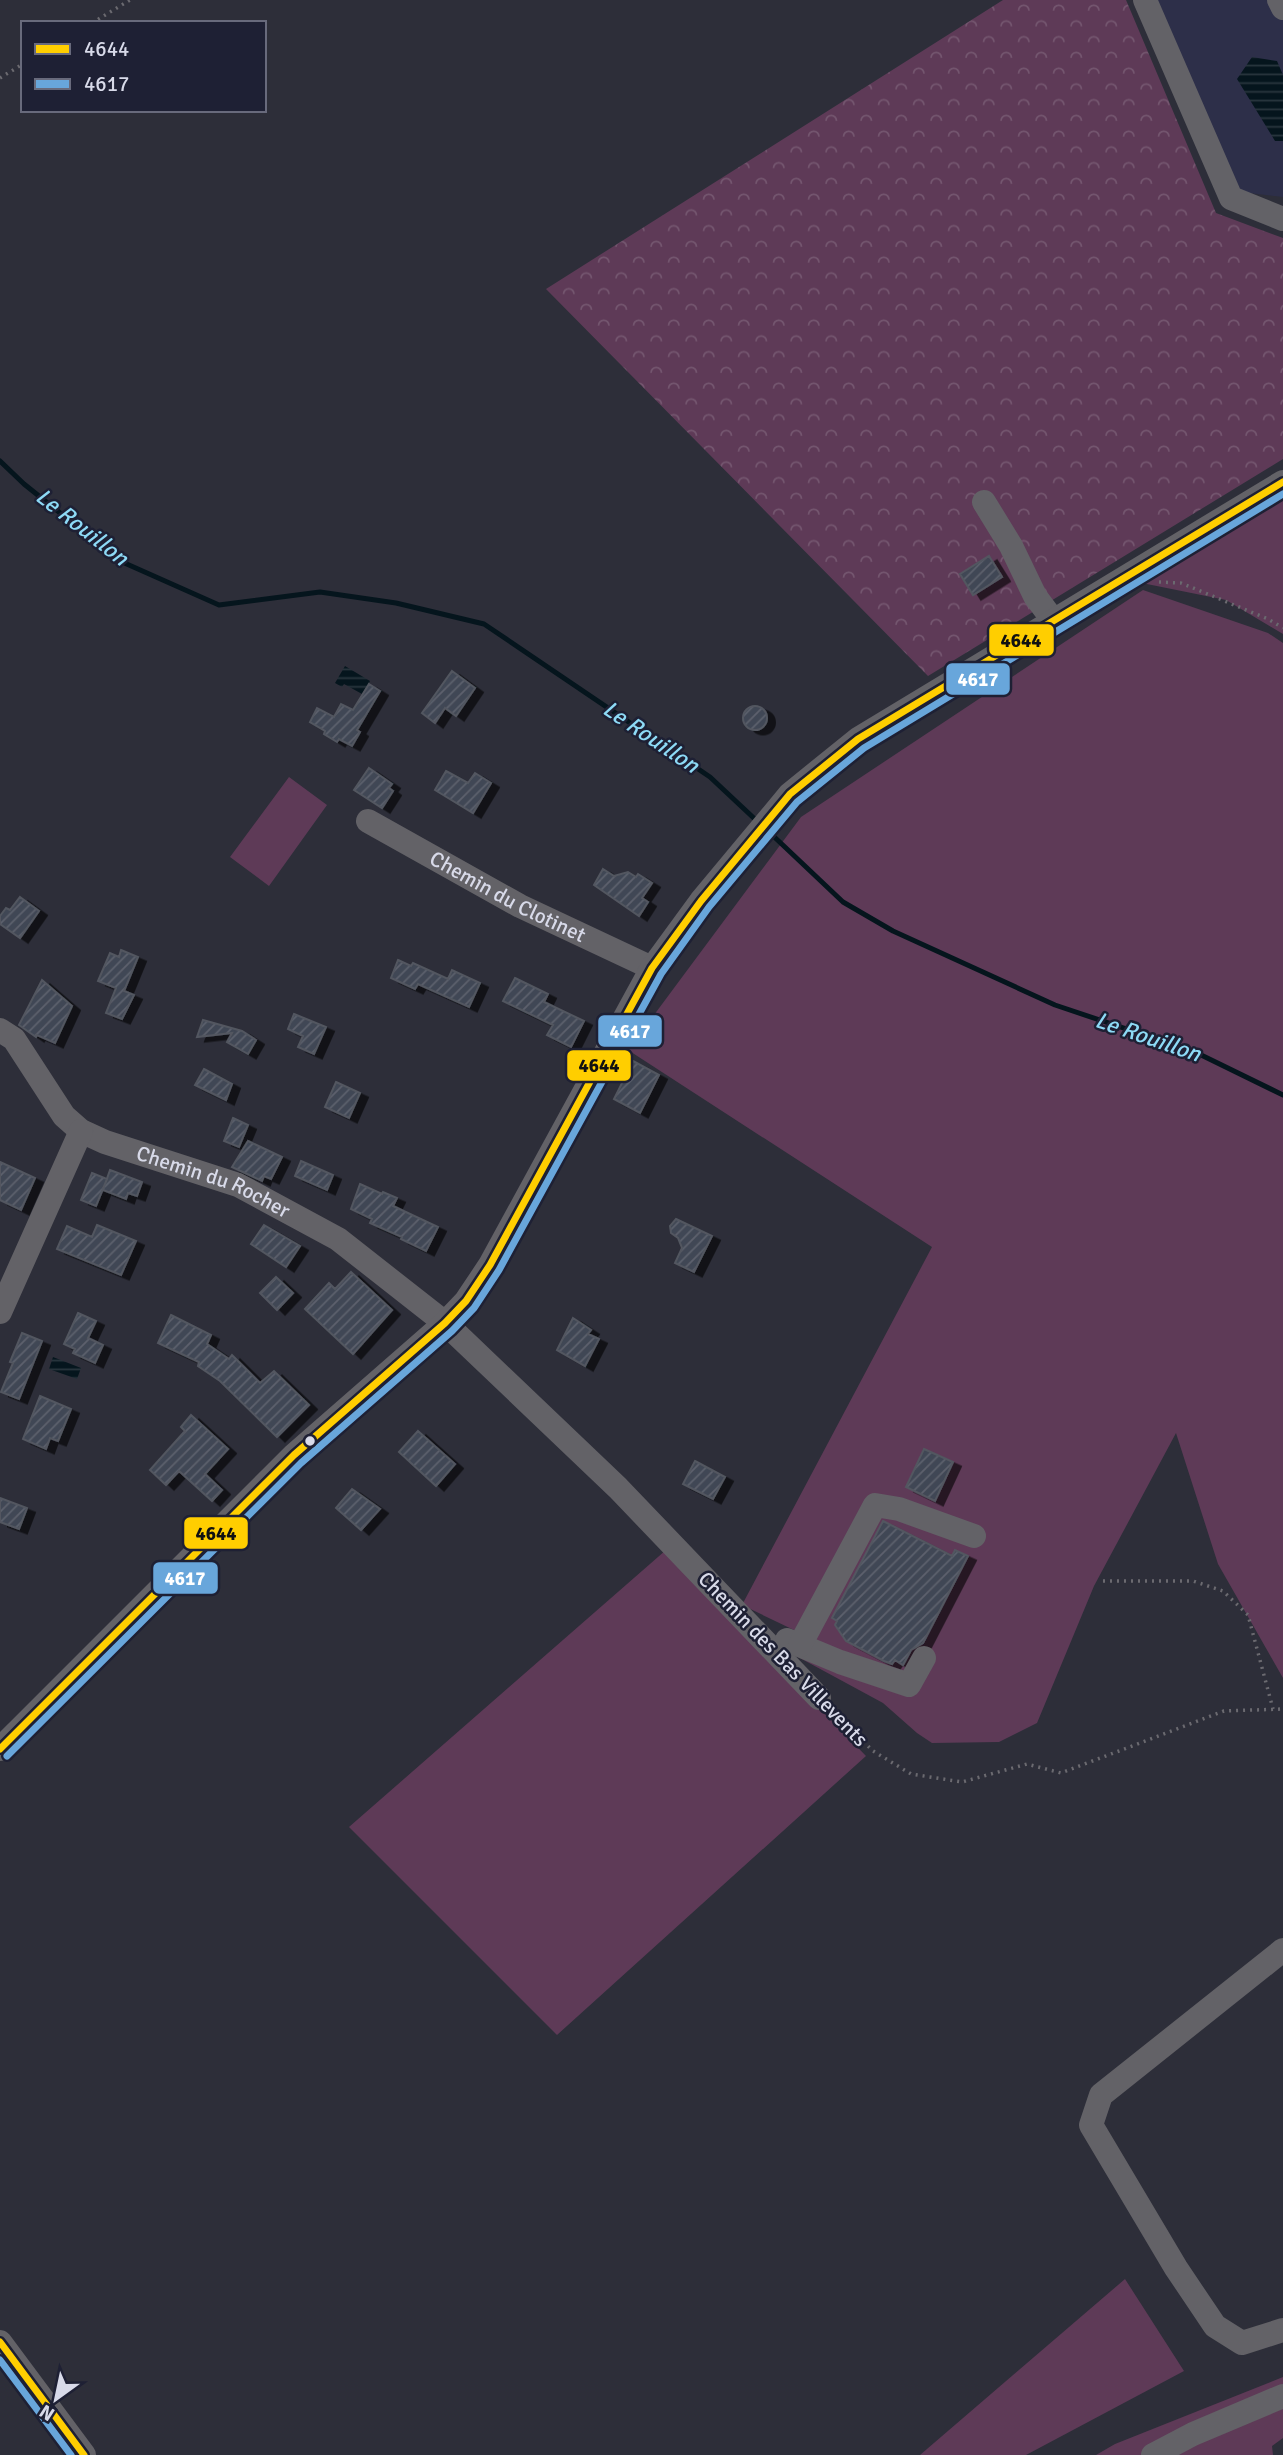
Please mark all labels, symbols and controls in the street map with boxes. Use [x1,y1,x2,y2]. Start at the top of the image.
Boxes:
legend [21,21,266,112]
text: 4644 [84,36,129,62]
text: 4617 [84,71,129,97]
water label: Le Rouillon [30,482,135,573]
line badge: 4644 [988,623,1055,657]
text: 4644 [1000,629,1042,653]
line badge: 4617 [945,662,1011,696]
text: 4617 [957,668,999,692]
water label: Le Rouillon [597,694,706,781]
street label: Chemin du Clotinet [425,845,590,948]
water label: Le Rouillon [1091,1005,1206,1069]
line badge: 4617 [597,1014,663,1048]
text: 4617 [609,1020,651,1044]
line badge: 4644 [566,1049,632,1082]
text: 4644 [578,1054,620,1078]
street label: Chemin du Rocher [133,1140,295,1224]
unlabelled marker [303,1434,317,1448]
line badge: 4644 [183,1516,249,1550]
text: 4644 [195,1522,237,1546]
line badge: 4617 [152,1561,219,1595]
street label: Chemin des Bas Villevents [693,1566,873,1752]
text: 4617 [164,1567,206,1591]
north arrow [21,2364,91,2434]
text: N [35,2399,59,2426]

